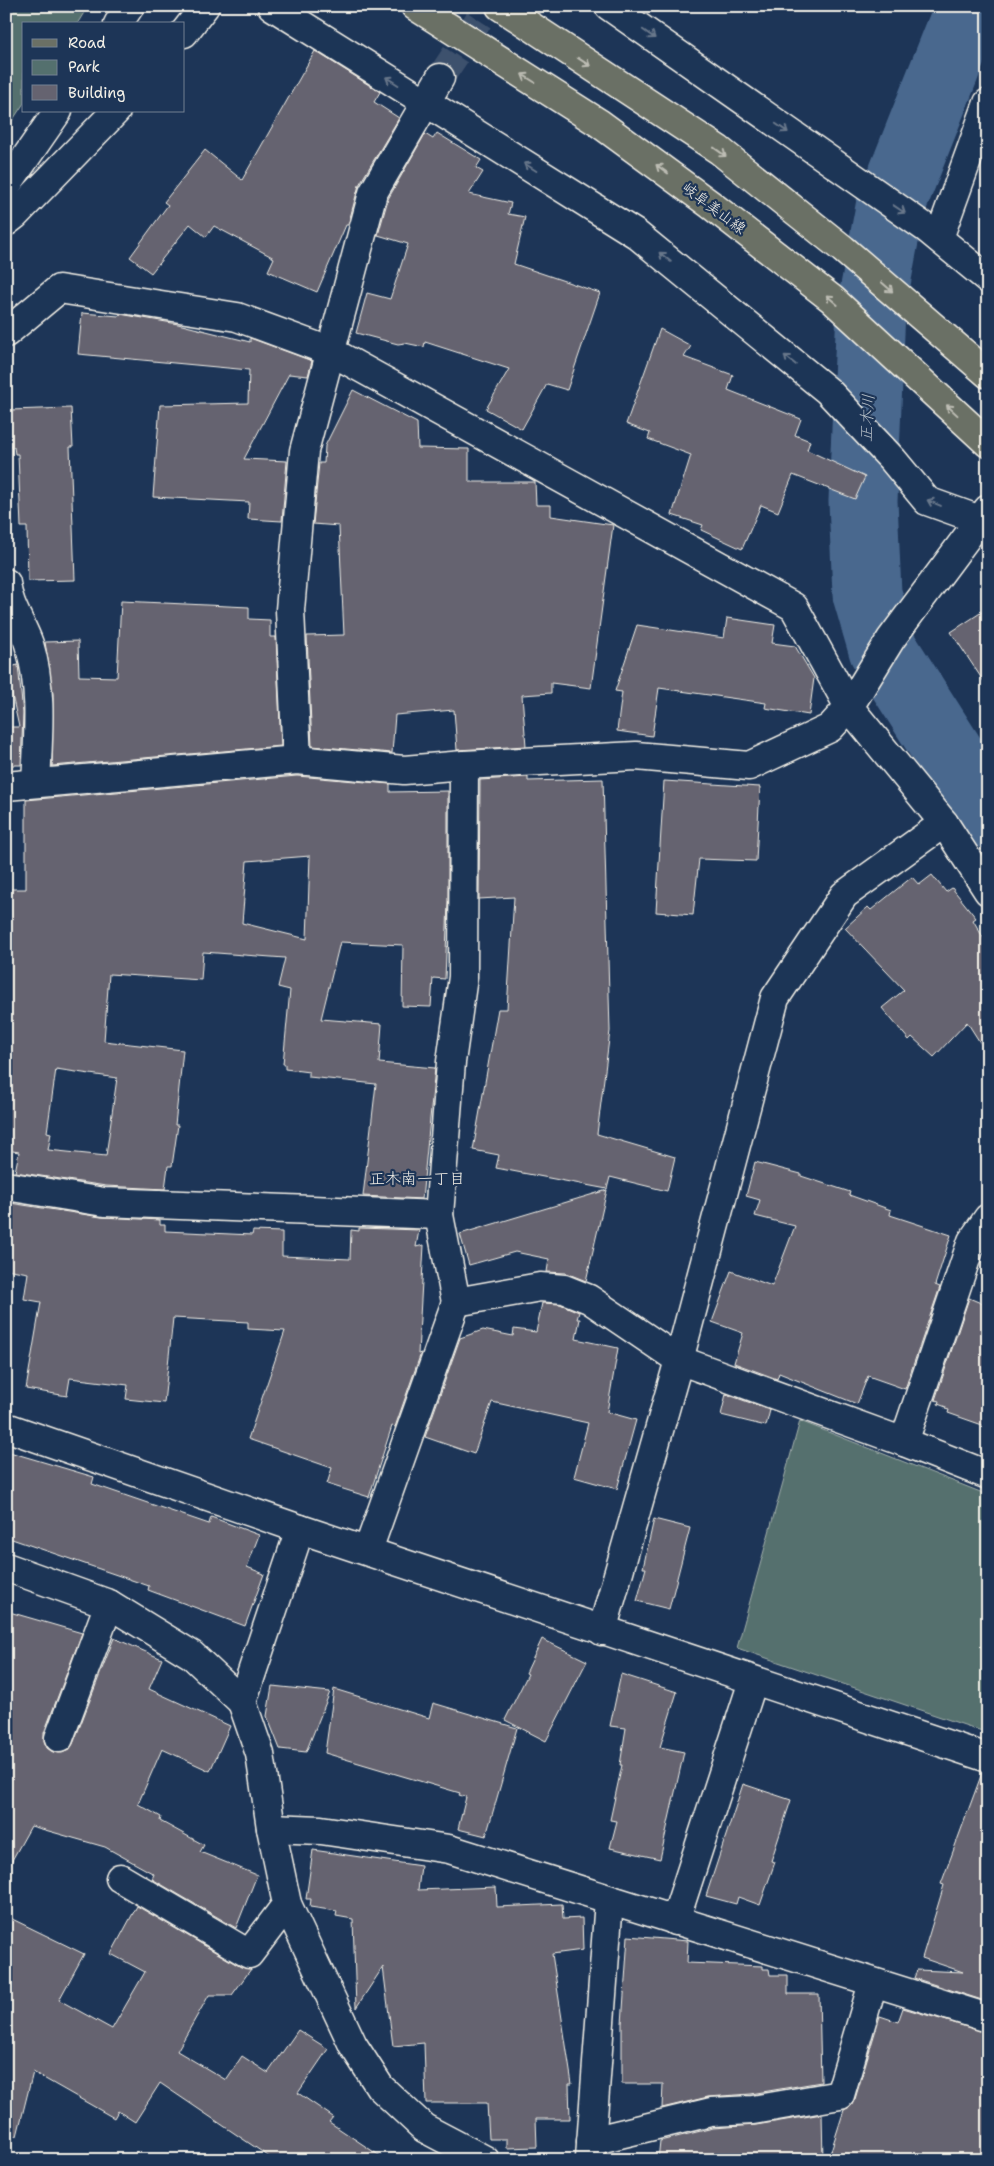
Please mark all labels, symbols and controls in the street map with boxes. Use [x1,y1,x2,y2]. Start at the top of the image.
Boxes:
legend [22,22,185,112]
one-way arrow [642,29,656,39]
text: Road [68,33,106,53]
text: Park [68,57,100,77]
one-way arrow [577,57,591,67]
one-way arrow [521,72,535,82]
one-way arrow [385,75,399,86]
text: Building [68,83,125,103]
one-way arrow [775,123,789,133]
one-way arrow [713,146,726,157]
one-way arrow [523,162,537,172]
one-way arrow [655,164,669,174]
street label: 岐阜美山線 [678,177,750,239]
one-way arrow [892,204,906,214]
one-way arrow [658,252,671,263]
one-way arrow [880,281,893,292]
one-way arrow [826,294,839,306]
one-way arrow [784,354,797,366]
water label: 正木川 [855,393,879,443]
one-way arrow [945,404,958,416]
one-way arrow [927,497,942,507]
district label: 正木南一丁目 [369,1168,465,1189]

